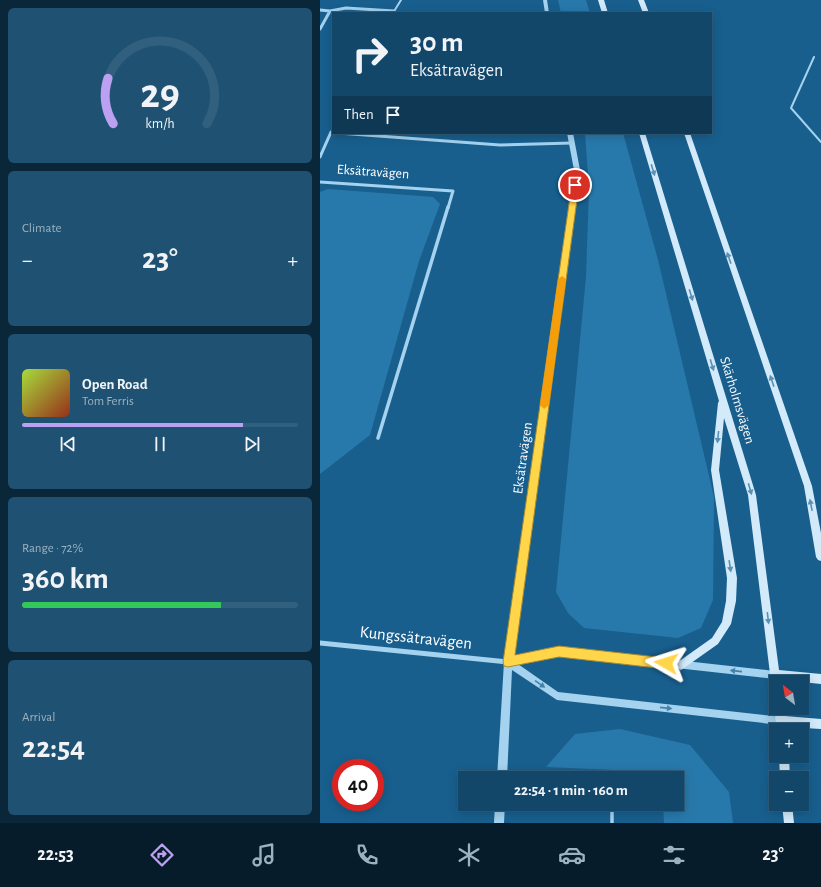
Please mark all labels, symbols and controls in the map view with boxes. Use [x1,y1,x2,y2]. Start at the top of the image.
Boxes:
icon: right [344,28,396,80]
text: 30 m [410,29,463,57]
text: Eksätravägen [410,62,503,80]
text: 29 [140,73,180,114]
icon: arrive [382,104,404,126]
text: Then [344,107,374,122]
text: km/h [145,116,175,130]
street label: Eksätravägen [336,162,410,182]
one-way arrow [650,165,656,177]
pin [558,168,592,202]
icon: arrive [564,174,586,196]
text: Climate [22,222,61,235]
text: 23° [142,244,178,274]
text: − [22,249,33,271]
text: + [287,249,298,271]
one-way arrow [726,252,732,264]
one-way arrow [688,289,694,301]
street label: Skärholmsvägen [717,355,757,445]
one-way arrow [709,359,715,371]
one-way arrow [768,375,774,387]
text: Open Road [82,377,148,392]
text: Tom Ferris [82,395,134,408]
street label: Eksätravägen [511,421,535,495]
one-way arrow [715,431,721,443]
icon: previous [57,433,79,455]
icon: pause [149,433,171,455]
icon: next [241,433,263,455]
one-way arrow [747,484,753,496]
one-way arrow [808,499,814,511]
text: Range · 72% [22,542,83,555]
one-way arrow [727,560,733,572]
text: 360 km [22,564,109,594]
one-way arrow [764,612,771,624]
street label: Kungssätravägen [359,623,473,652]
position arrow [645,642,687,684]
one-way arrow [730,667,743,674]
north arrow [769,675,809,715]
map controls [769,675,809,811]
one-way arrow [535,680,546,688]
one-way arrow [660,704,672,711]
text: Arrival [22,711,55,724]
button: + [769,723,809,763]
text: 22:54 [22,733,85,763]
speed limit sign: 40 [332,759,384,811]
button: − [769,771,809,811]
text: 22:54 · 1 min · 160 m [514,783,628,798]
icon: directions [148,841,176,869]
icon: music [250,841,278,869]
icon: phone [353,841,381,869]
icon: climate [455,841,483,869]
icon: car [558,841,586,869]
icon: filters [660,841,688,869]
text: 22:53 [37,846,74,864]
text: 23° [762,846,784,864]

